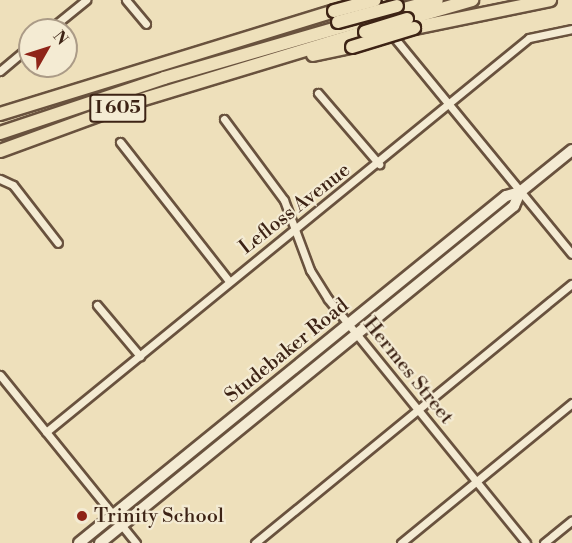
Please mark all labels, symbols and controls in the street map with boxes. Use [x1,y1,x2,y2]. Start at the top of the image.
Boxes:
north arrow [18,18,78,78]
text: N [49,27,72,49]
road number: I 605 [88,93,148,123]
street label: Lefloss Avenue [235,158,355,260]
street label: Studebaker Road [220,294,354,408]
street label: Hermes Street [358,313,458,429]
place label: Trinity School [94,504,224,528]
marker: Trinity School [75,509,89,523]

